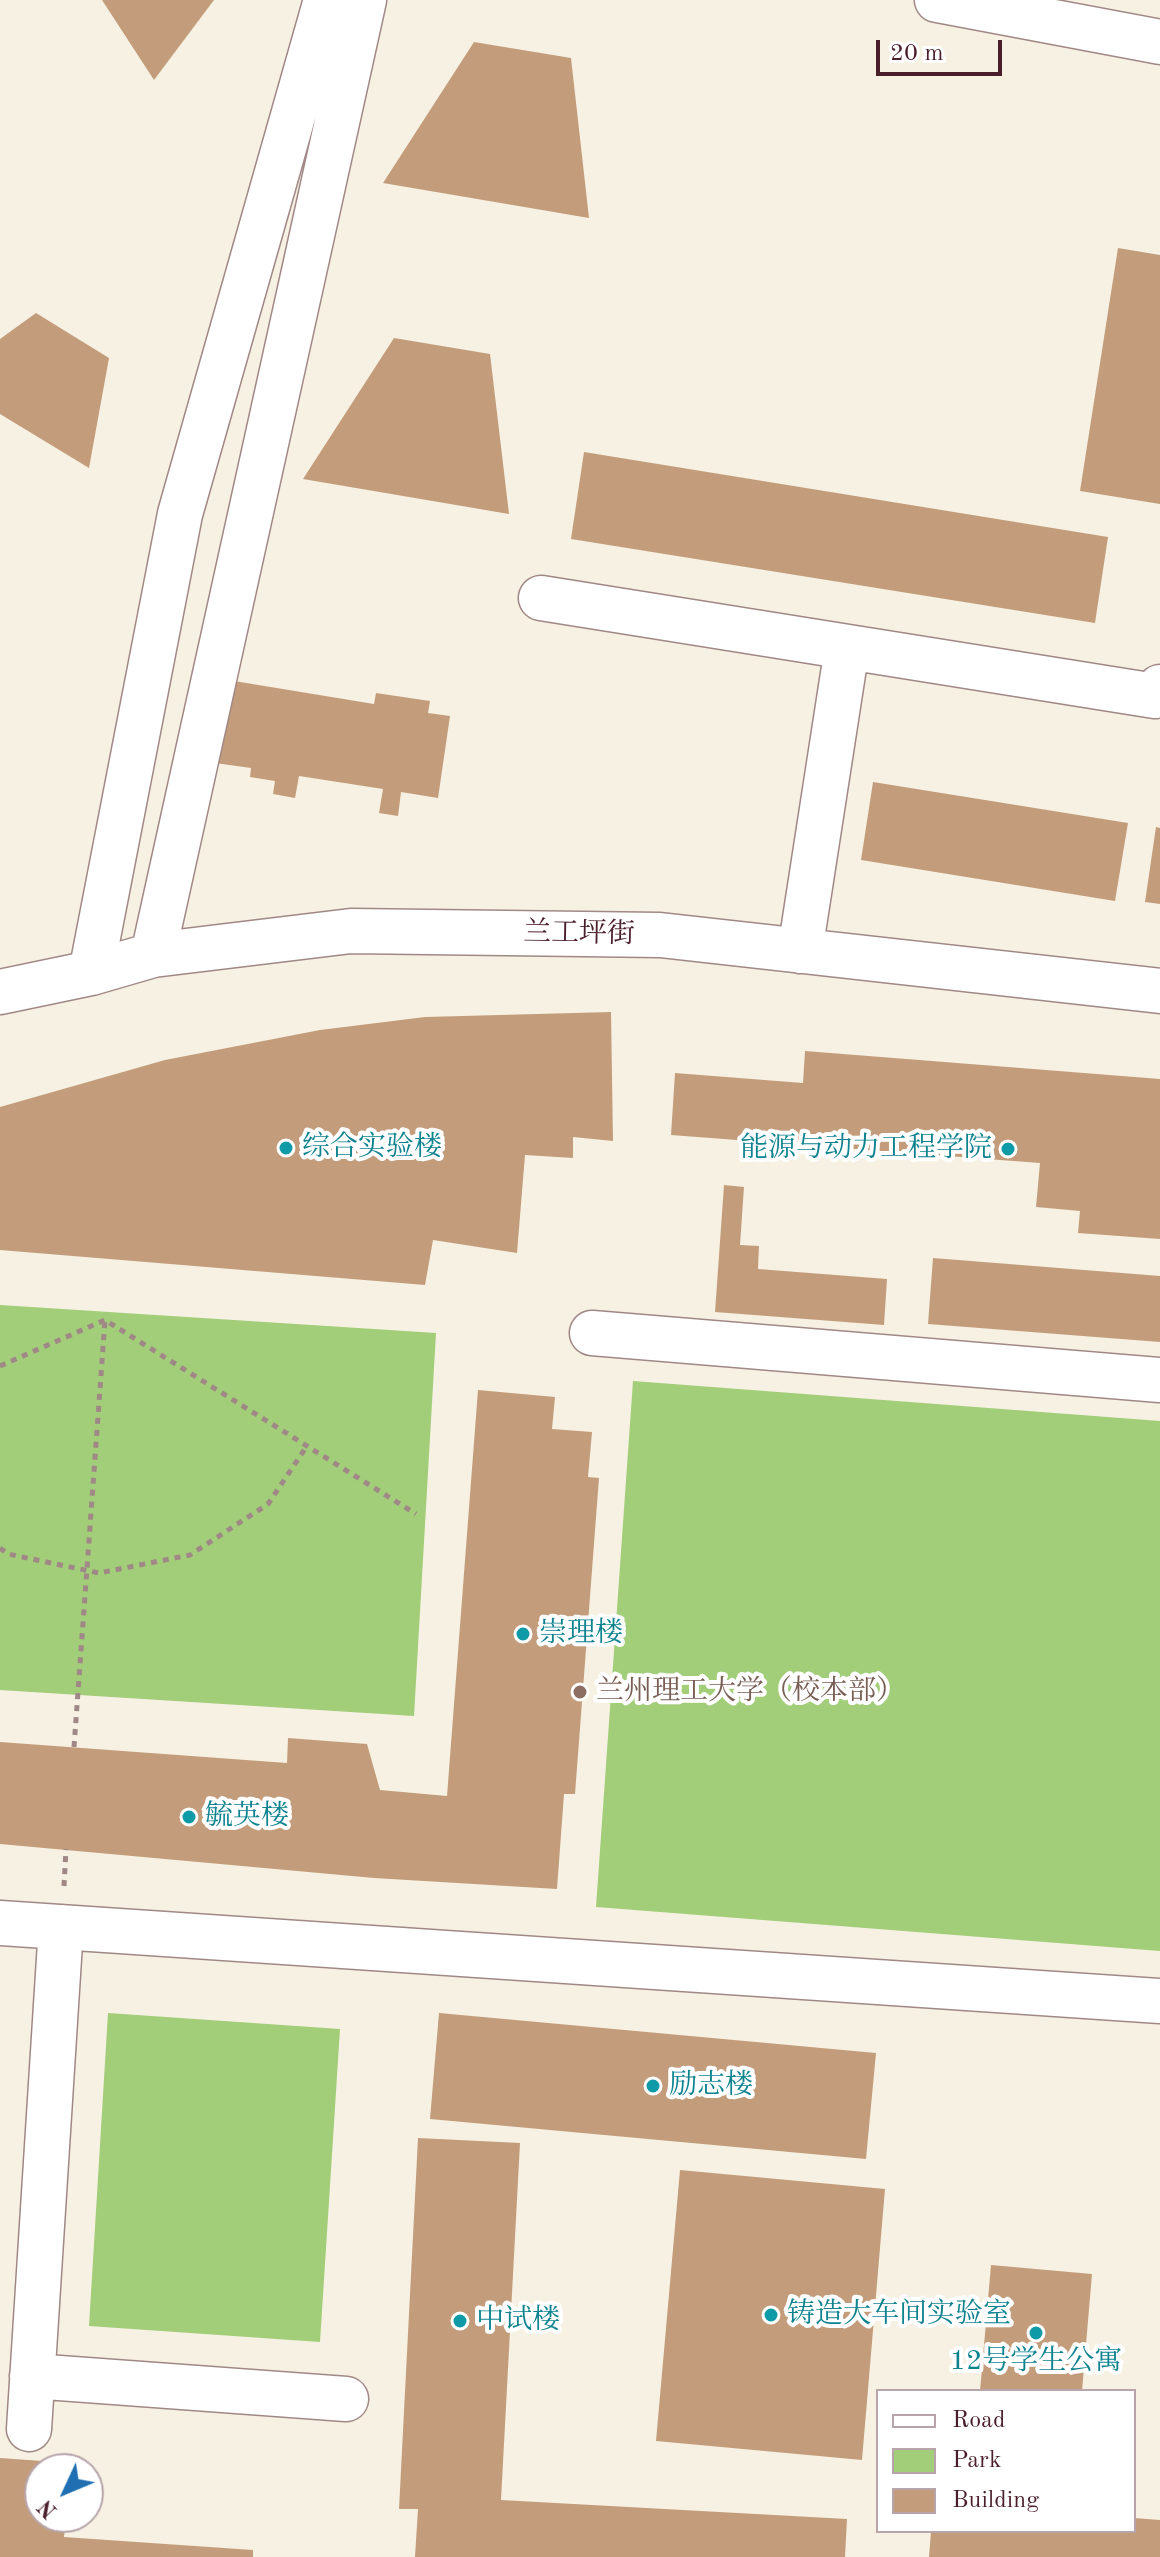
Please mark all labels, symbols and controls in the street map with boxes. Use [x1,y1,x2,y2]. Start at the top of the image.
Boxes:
scale bar [880,24,1006,74]
text: 20 m [890,42,944,66]
street label: 兰工坪街 [523,916,635,952]
place label: 综合实验楼 [302,1131,442,1165]
place label: 能源与动力工程学院 [740,1132,992,1166]
marker: 综合实验楼 [277,1139,295,1157]
marker: 能源与动力工程学院 [999,1140,1017,1158]
place label: 崇理楼 [539,1617,623,1651]
marker: 崇理楼 [514,1625,532,1643]
place label: 兰州理工大学（校本部） [596,1675,904,1709]
marker: 兰州理工大学（校本部） [571,1683,589,1701]
place label: 毓英楼 [205,1800,289,1834]
marker: 毓英楼 [180,1808,198,1826]
place label: 励志楼 [669,2069,753,2103]
marker: 励志楼 [644,2077,662,2095]
place label: 铸造大车间实验室 [787,2298,1011,2332]
place label: 中试楼 [476,2304,560,2338]
marker: 铸造大车间实验室 [762,2306,780,2324]
marker: 中试楼 [451,2312,469,2330]
marker: 12号学生公寓 [1027,2324,1045,2342]
place label: 12号学生公寓 [950,2345,1122,2379]
legend [876,2389,1136,2533]
text: Road [952,2409,1005,2433]
text: Park [952,2449,1001,2473]
north arrow [24,2453,104,2533]
text: Building [952,2489,1039,2513]
text: N [34,2495,62,2522]

